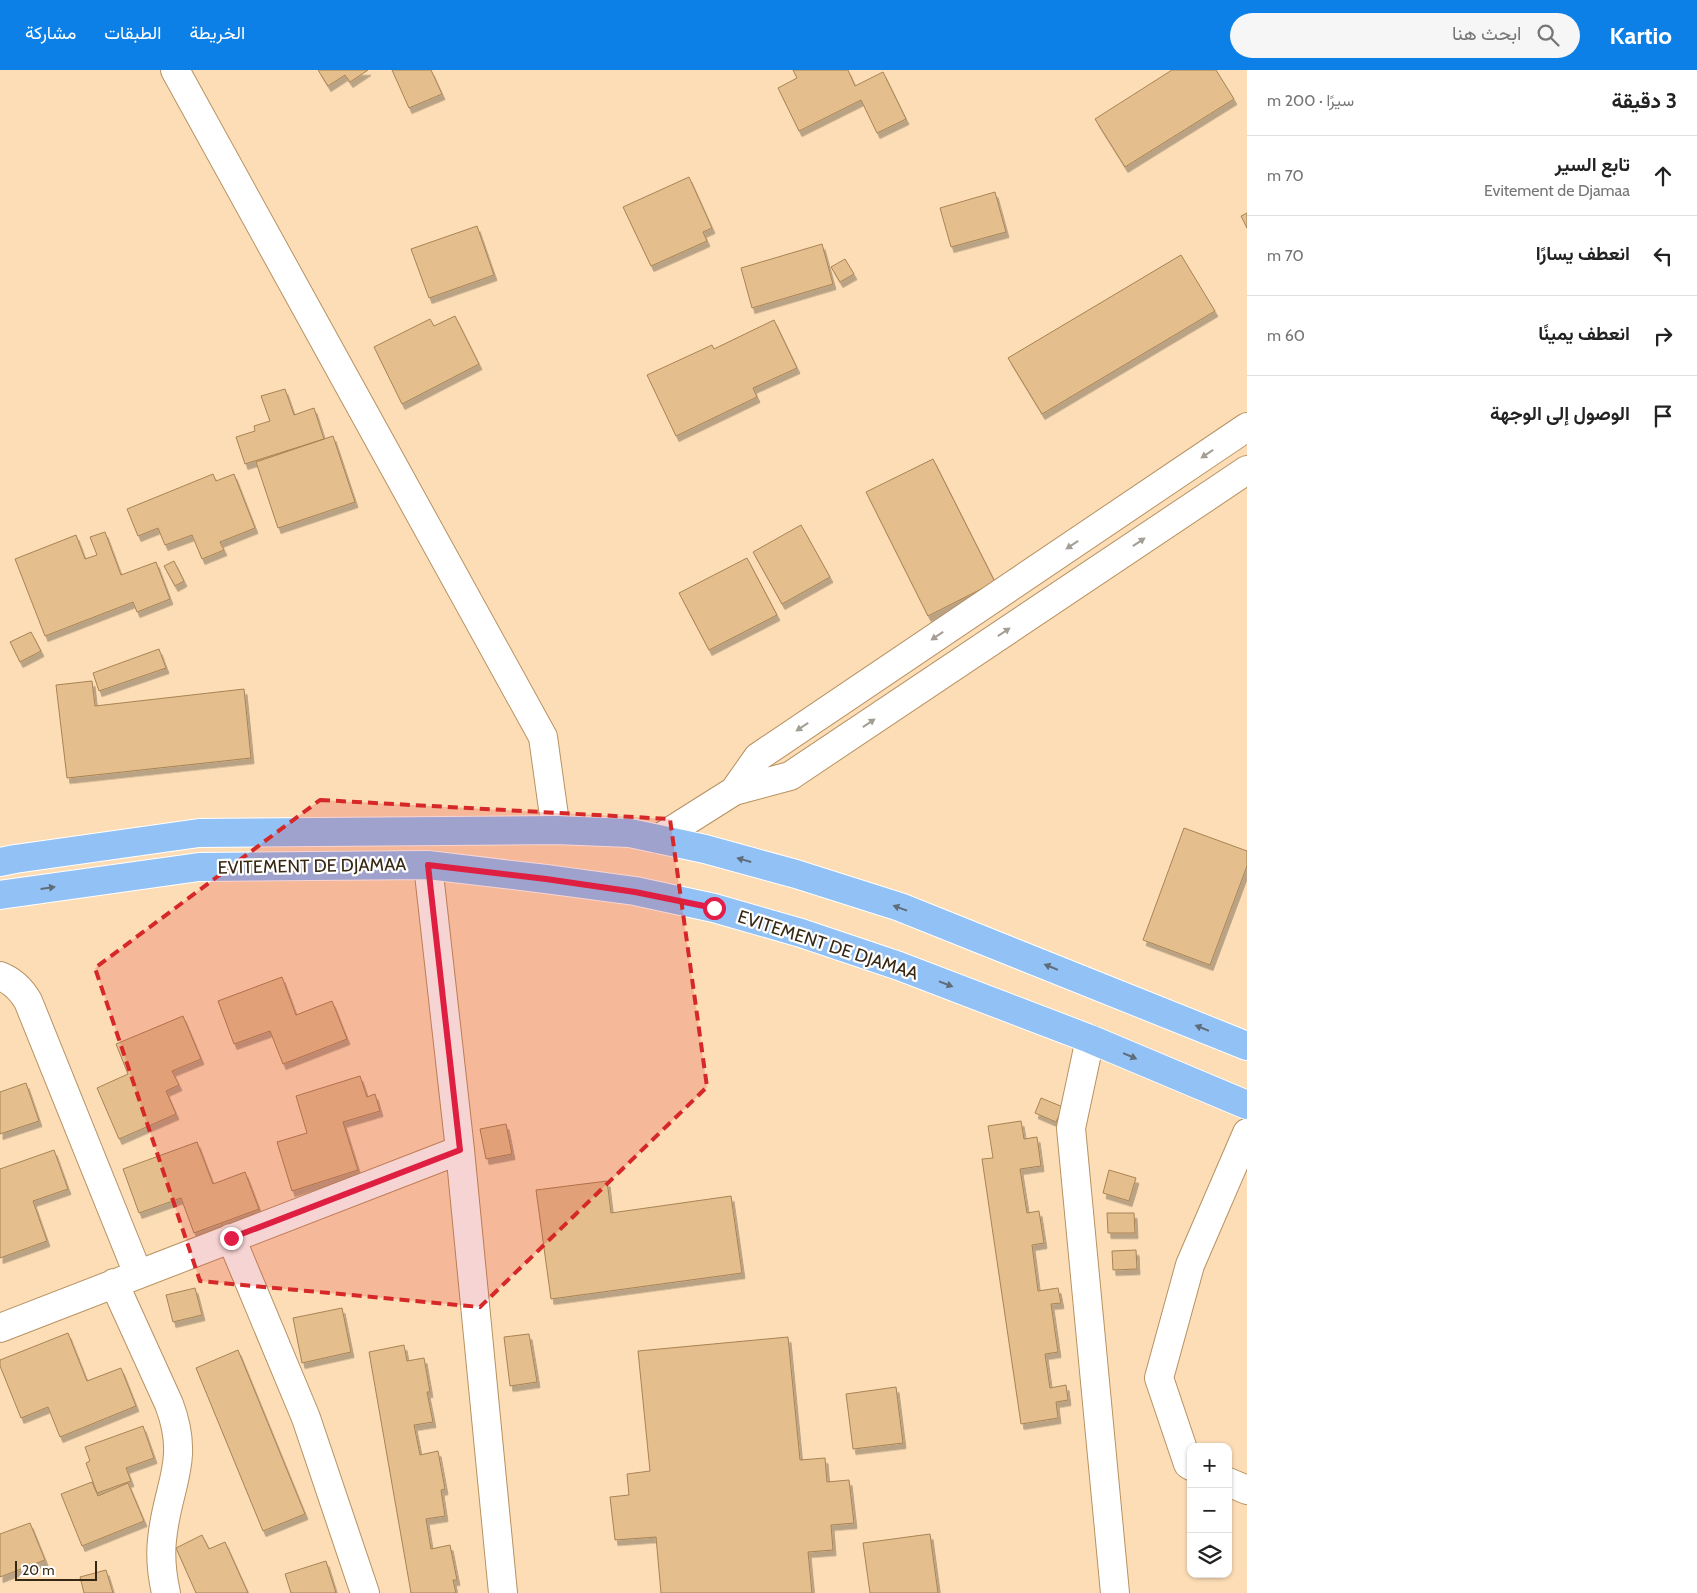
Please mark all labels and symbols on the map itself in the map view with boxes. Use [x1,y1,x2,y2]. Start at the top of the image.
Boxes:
one-way arrow [1200,449,1213,459]
one-way arrow [1132,537,1146,547]
one-way arrow [1065,540,1079,550]
one-way arrow [997,628,1011,637]
one-way arrow [930,631,944,641]
one-way arrow [862,718,876,728]
one-way arrow [796,722,809,732]
street label: EVITEMENT DE DJAMAA [218,853,406,879]
one-way arrow [737,855,752,863]
one-way arrow [40,883,56,891]
route start [703,897,726,920]
one-way arrow [892,903,907,911]
street label: EVITEMENT DE DJAMAA [735,905,921,985]
one-way arrow [1044,963,1058,971]
one-way arrow [939,980,954,988]
one-way arrow [1195,1023,1209,1031]
one-way arrow [1123,1052,1138,1060]
route end [220,1227,243,1250]
scale bar [15,1558,98,1581]

